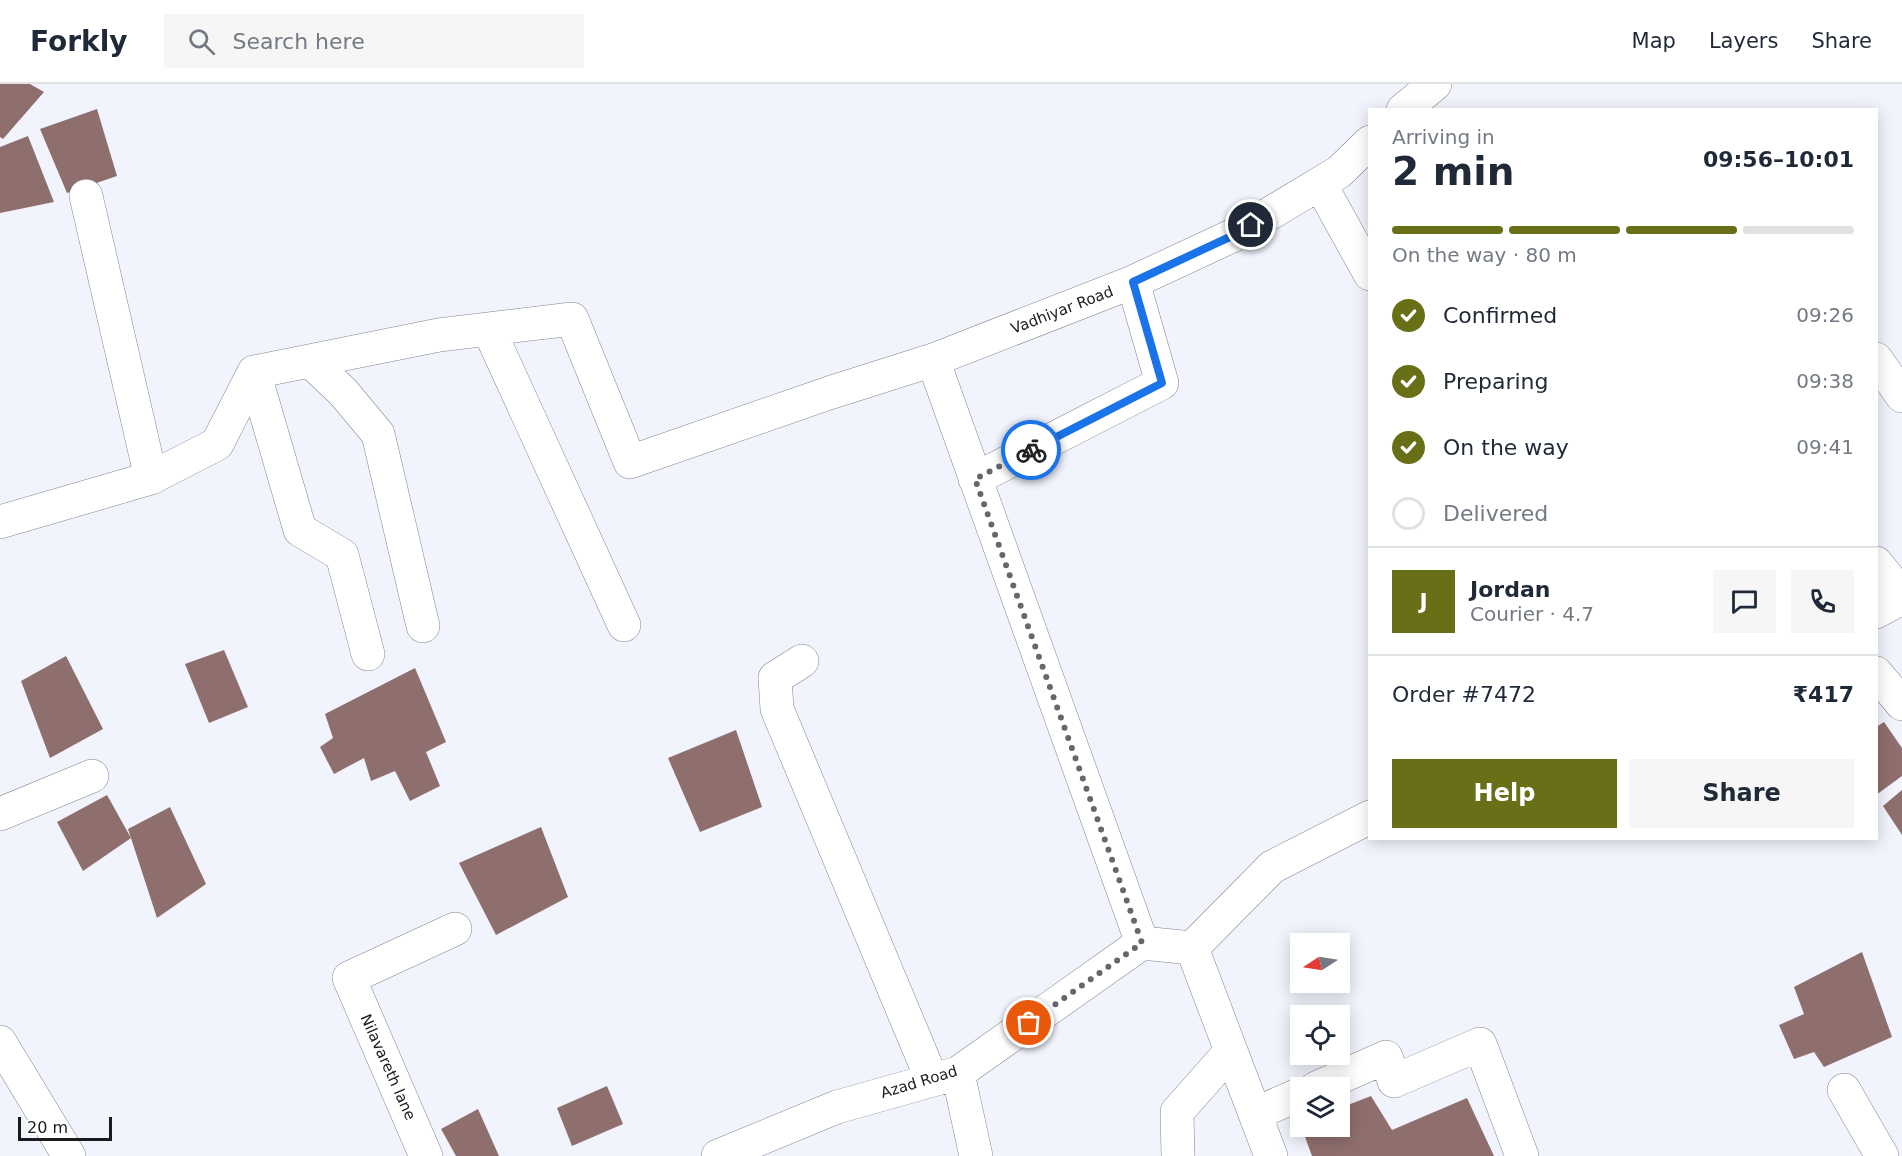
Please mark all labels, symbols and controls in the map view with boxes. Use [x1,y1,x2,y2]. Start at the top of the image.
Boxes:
search box [164,14,584,68]
text: Forkly [30,25,128,58]
icon: search [185,25,218,58]
text: Search here [233,29,365,54]
text: Map [1632,29,1676,53]
text: Layers [1709,29,1778,53]
text: Share [1811,29,1872,53]
text: Arriving in [1392,125,1495,149]
text: 09:56–10:01 [1703,147,1854,172]
text: 2 min [1392,149,1514,194]
pin [1225,199,1276,250]
icon: home [1234,208,1267,241]
text: On the way · 80 m [1392,243,1577,267]
street label: Vadhiyar Road [1008,282,1116,338]
icon: check [1392,299,1425,332]
text: Confirmed [1443,303,1557,328]
text: 09:26 [1796,303,1854,327]
icon: check [1392,365,1425,398]
text: Preparing [1443,369,1549,394]
text: 09:38 [1796,369,1854,393]
courier [1001,420,1061,480]
icon: check [1392,431,1425,464]
icon: bike [1015,434,1048,467]
text: On the way [1443,435,1569,460]
text: 09:41 [1796,435,1854,459]
text: Delivered [1443,501,1548,526]
button: chat [1713,570,1776,633]
button: phone [1791,570,1854,633]
text: Jordan [1470,577,1550,602]
text: J [1419,589,1428,614]
text: Courier · 4.7 [1470,602,1594,626]
text: Order #7472 [1392,682,1536,707]
text: ₹417 [1793,682,1854,707]
button: Help [1392,759,1617,828]
button: Share [1629,759,1854,828]
north arrow [1290,933,1350,993]
map controls [1290,933,1350,1137]
pin [1003,997,1054,1048]
button: locate [1290,1005,1350,1065]
icon: bag [1012,1006,1045,1039]
street label: Nilavareth lane [357,1011,419,1123]
street label: Azad Road [878,1062,960,1102]
button: layers [1290,1077,1350,1137]
scale bar [18,1114,112,1142]
text: 20 m [27,1118,68,1137]

